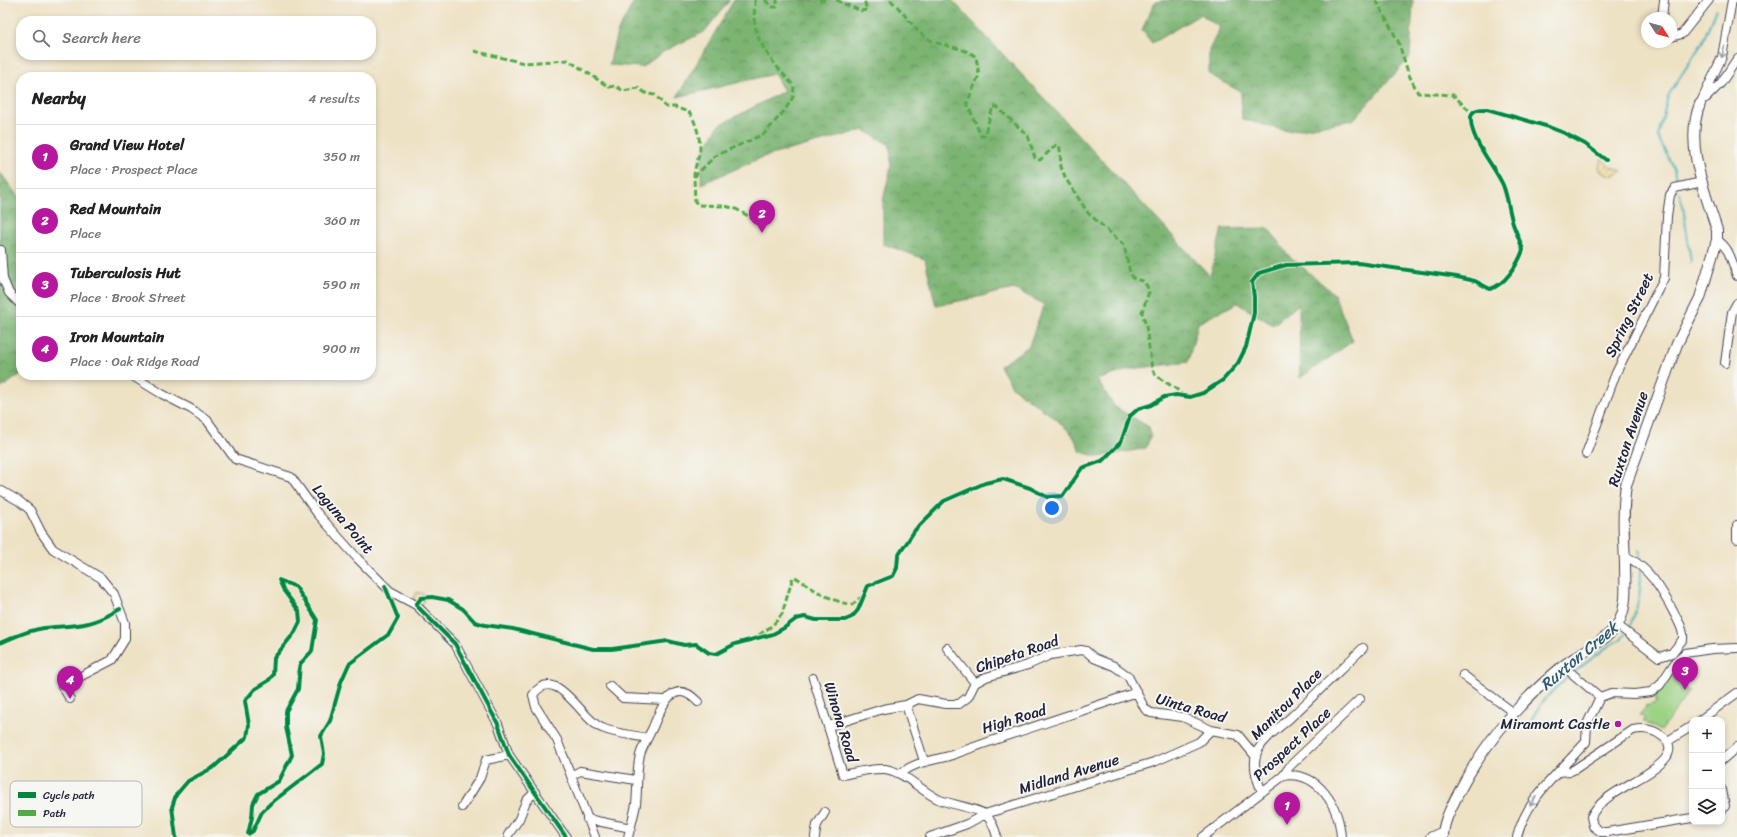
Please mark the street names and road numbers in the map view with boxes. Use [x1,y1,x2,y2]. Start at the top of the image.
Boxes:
street label: Spring Street [1597,268,1661,362]
street label: Ruxton Avenue [1600,388,1656,490]
street label: Laguna Point [306,478,381,560]
street label: Chipeta Road [972,627,1063,680]
street label: Manitou Place [1244,662,1328,746]
street label: Winona Road [816,678,866,767]
street label: Uinta Road [1153,686,1230,731]
street label: High Road [979,697,1051,741]
street label: Prospect Place [1247,700,1337,787]
street label: Midland Avenue [1015,746,1123,802]

